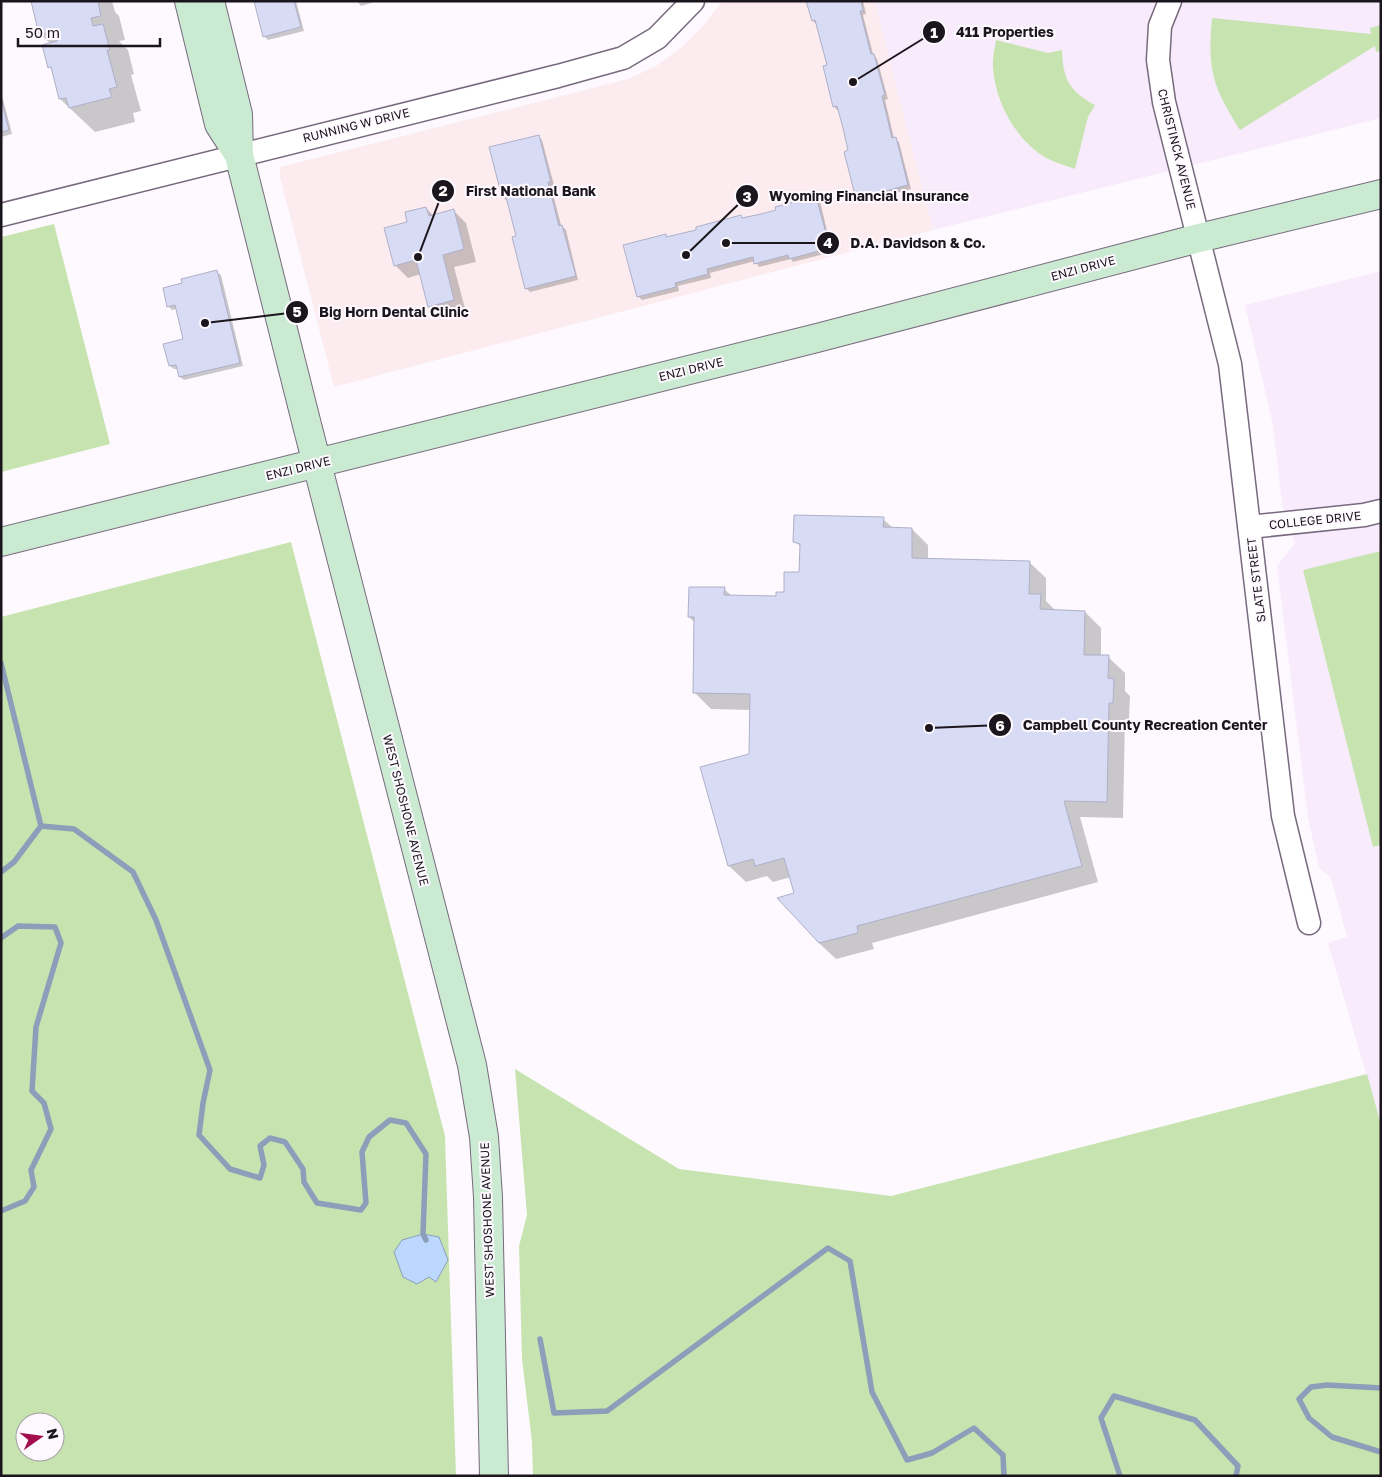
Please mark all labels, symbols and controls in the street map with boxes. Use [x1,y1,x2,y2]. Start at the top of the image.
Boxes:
scale bar [18,15,160,47]
callout: 411 Properties [921,18,1064,47]
text: 50 m [25,23,60,41]
text: 1 [930,23,938,41]
text: 411 Properties [956,23,1054,40]
street label: CHRISTINCK AVENUE [1155,87,1199,211]
street label: RUNNING W DRIVE [301,104,411,146]
callout: First National Bank [430,176,606,205]
text: 2 [438,181,448,199]
text: First National Bank [466,182,596,199]
callout: Wyoming Financial Insurance [734,182,980,211]
text: 3 [742,187,752,205]
text: Wyoming Financial Insurance [769,187,969,204]
callout: D.A. Davidson & Co. [816,228,996,257]
text: 4 [823,233,833,251]
text: D.A. Davidson & Co. [850,234,986,251]
street label: ENZI DRIVE [1049,252,1117,284]
callout: Big Horn Dental Clinic [284,298,479,327]
text: 5 [292,302,302,320]
text: Big Horn Dental Clinic [319,303,469,320]
street label: ENZI DRIVE [657,354,725,384]
street label: ENZI DRIVE [264,453,332,483]
street label: COLLEGE DRIVE [1268,508,1362,532]
street label: SLATE STREET [1243,536,1269,623]
callout: Campbell County Recreation Center [987,711,1277,740]
text: 6 [995,716,1005,734]
text: Campbell County Recreation Center [1023,716,1268,733]
street label: WEST SHOSHONE AVENUE [380,733,432,887]
street label: WEST SHOSHONE AVENUE [477,1142,497,1298]
north arrow [15,1412,65,1462]
text: N [44,1427,63,1441]

